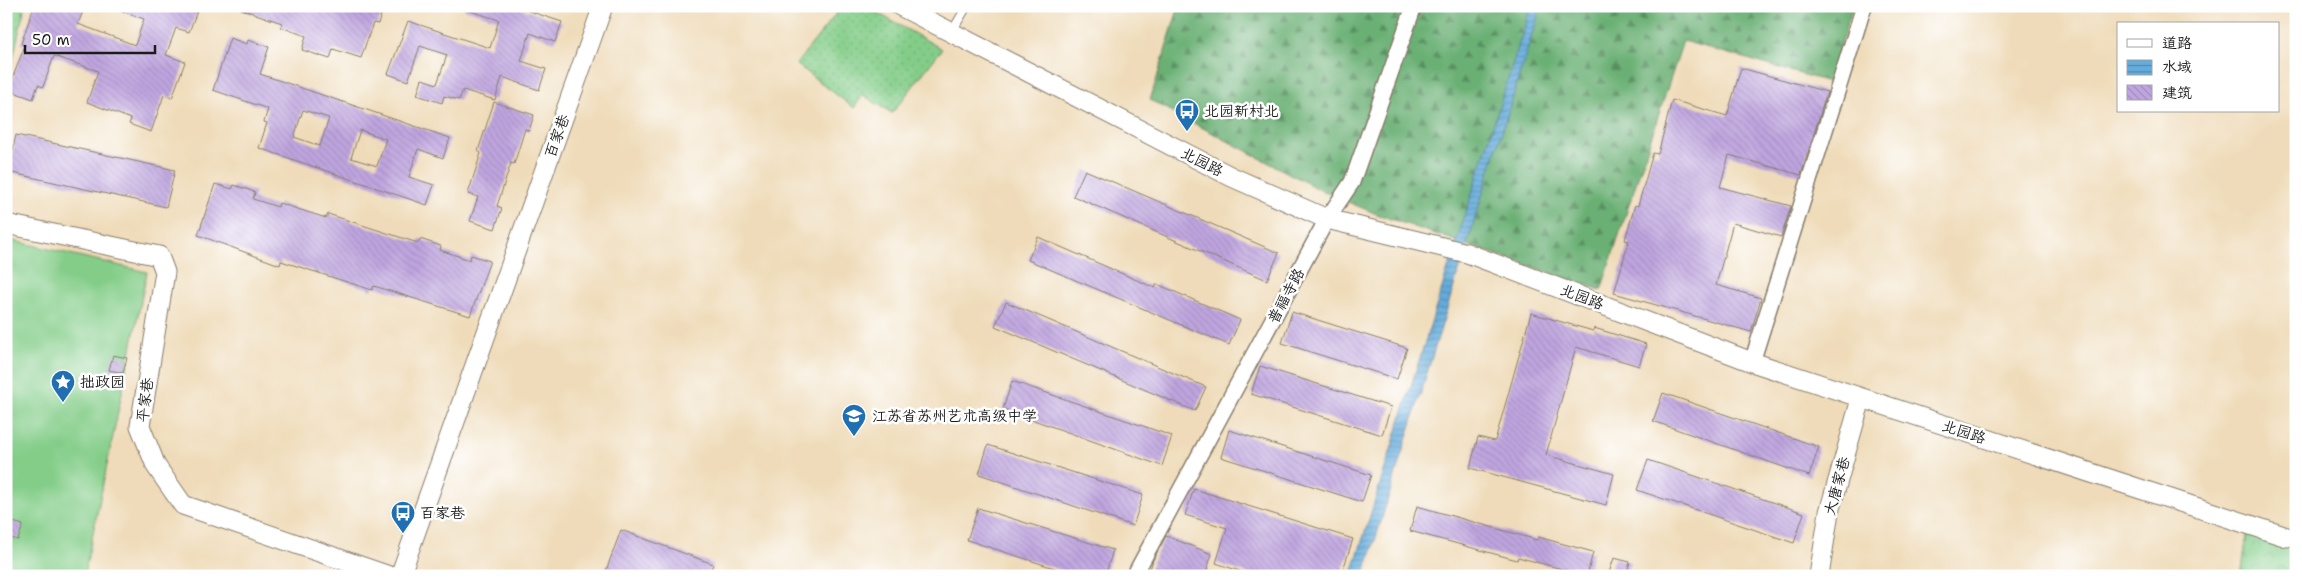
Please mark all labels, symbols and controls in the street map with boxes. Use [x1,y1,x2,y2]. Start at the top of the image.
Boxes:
scale bar [25,22,155,54]
legend [2117,22,2280,112]
text: 50 m [32,30,70,50]
text: 道路 [2162,33,2192,53]
text: 水域 [2162,57,2192,77]
text: 建筑 [2162,83,2192,103]
bus stop icon: 北园新村北 [1174,98,1200,132]
place label: 北园新村北 [1204,101,1279,121]
street label: 百家巷 [540,111,574,161]
street label: 北园路 [1177,143,1227,181]
street label: 普福寺路 [1263,265,1309,327]
street label: 北园路 [1557,280,1607,314]
place icon: 拙政园 [50,369,76,403]
place label: 拙政园 [80,372,125,392]
street label: 平家巷 [132,376,158,424]
school or university icon: 江苏省苏州艺术高级中学 [841,403,867,437]
place label: 江苏省苏州艺术高级中学 [872,406,1037,426]
street label: 北园路 [1940,416,1988,448]
street label: 大唐家巷 [1820,454,1854,518]
bus stop icon: 百家巷 [390,500,416,534]
place label: 百家巷 [420,503,465,523]

